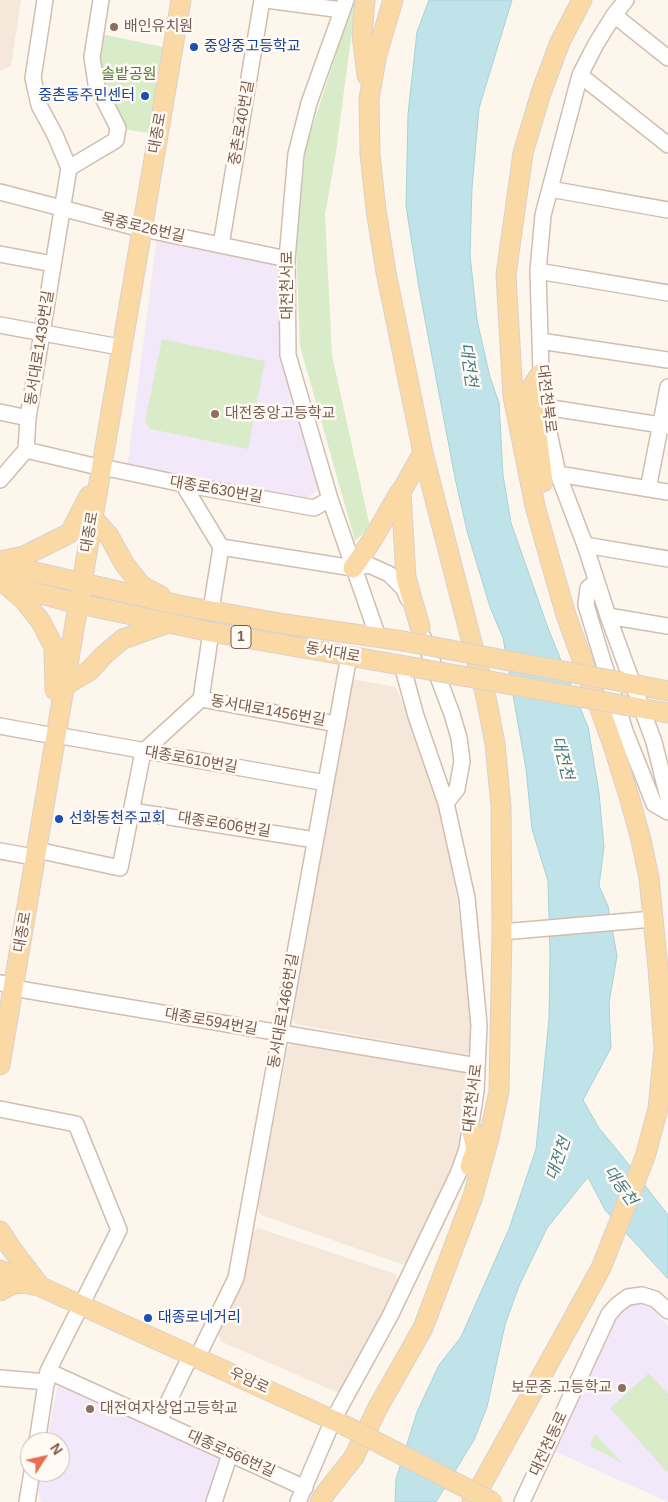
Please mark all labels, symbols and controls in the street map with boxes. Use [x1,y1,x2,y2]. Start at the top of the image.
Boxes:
place label: 배인유치원 [124,18,193,36]
marker: 배인유치원 [108,21,120,33]
place label: 중앙중고등학교 [204,38,301,56]
marker: 중앙중고등학교 [188,41,200,53]
park label: 솔밭공원 [101,66,157,84]
street label: 중촌로40번길 [226,79,258,167]
place label: 중촌동주민센터 [38,87,135,105]
marker: 중촌동주민센터 [139,90,151,102]
street label: 대종로 [146,111,170,155]
street label: 목중로26번길 [99,210,187,246]
street label: 대전천서로 [279,251,297,319]
street label: 동서대로1439번길 [22,289,58,407]
water label: 대전천 [455,342,481,388]
street label: 대전천북로 [533,364,559,434]
place label: 대전중앙고등학교 [225,405,335,423]
marker: 대전중앙고등학교 [209,408,221,420]
street label: 대종로630번길 [168,473,264,507]
street label: 대종로 [78,510,102,554]
road number: 1 [231,626,251,649]
street label: 동서대로 [304,639,362,667]
street label: 동서대로1456번길 [209,692,327,730]
water label: 대전천 [547,734,577,782]
street label: 대종로610번길 [143,743,239,777]
street label: 대종로606번길 [176,809,272,841]
place label: 선화동천주교회 [69,810,166,828]
marker: 선화동천주교회 [53,813,65,825]
street label: 대종로 [11,910,35,954]
street label: 동서대로1466번길 [265,952,303,1070]
street label: 대종로594번길 [163,1005,259,1039]
street label: 대전천서로 [460,1063,486,1133]
water label: 대전천 [543,1135,575,1183]
water label: 대동천 [599,1162,641,1210]
place label: 대종로네거리 [158,1309,241,1327]
marker: 대종로네거리 [142,1312,154,1324]
street label: 우암로 [226,1364,272,1398]
place label: 보문중.고등학교 [511,1379,612,1397]
marker: 보문중.고등학교 [616,1382,628,1394]
place label: 대전여자상업고등학교 [100,1400,238,1418]
marker: 대전여자상업고등학교 [84,1403,96,1415]
street label: 대전천동로 [526,1409,572,1479]
street label: 대종로566번길 [184,1427,278,1481]
north arrow [20,1432,70,1482]
text: N [47,1440,66,1458]

